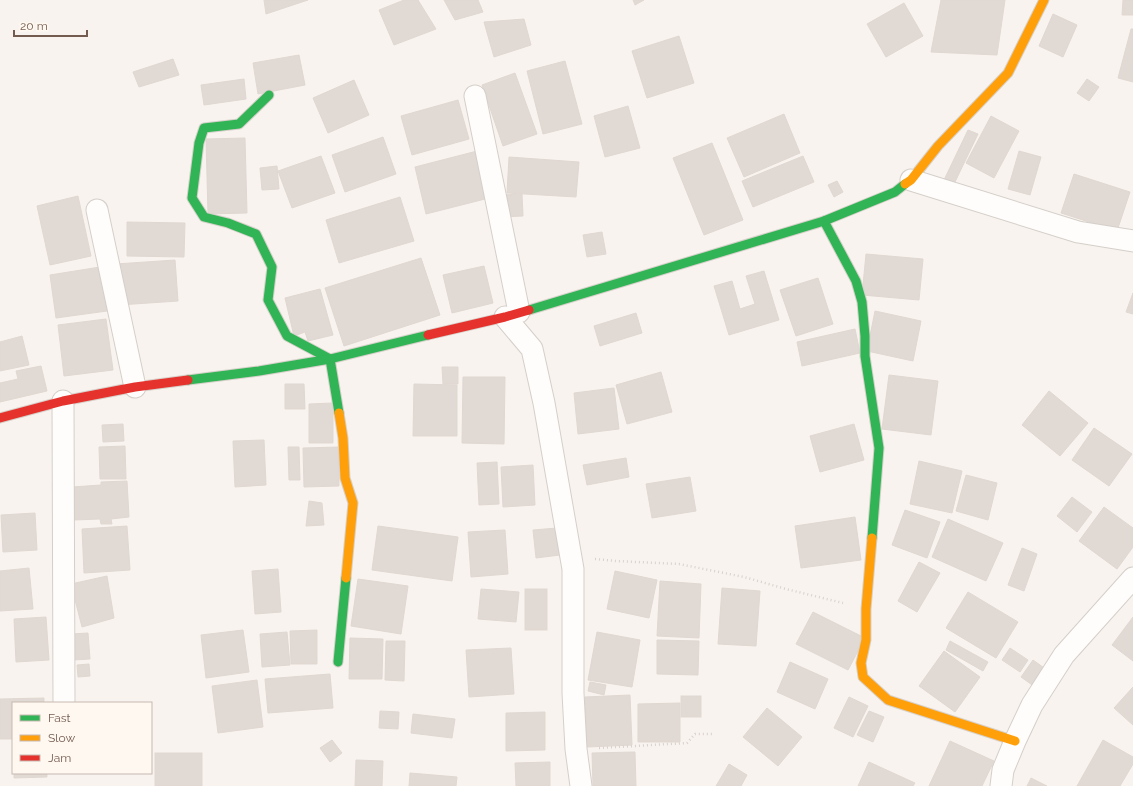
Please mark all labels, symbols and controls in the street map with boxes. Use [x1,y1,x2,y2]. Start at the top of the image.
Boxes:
scale bar [14,12,87,38]
text: 20 m [20,19,48,33]
legend [12,702,152,774]
text: Fast [48,711,71,725]
text: Slow [48,731,75,745]
text: Jam [48,751,71,765]

